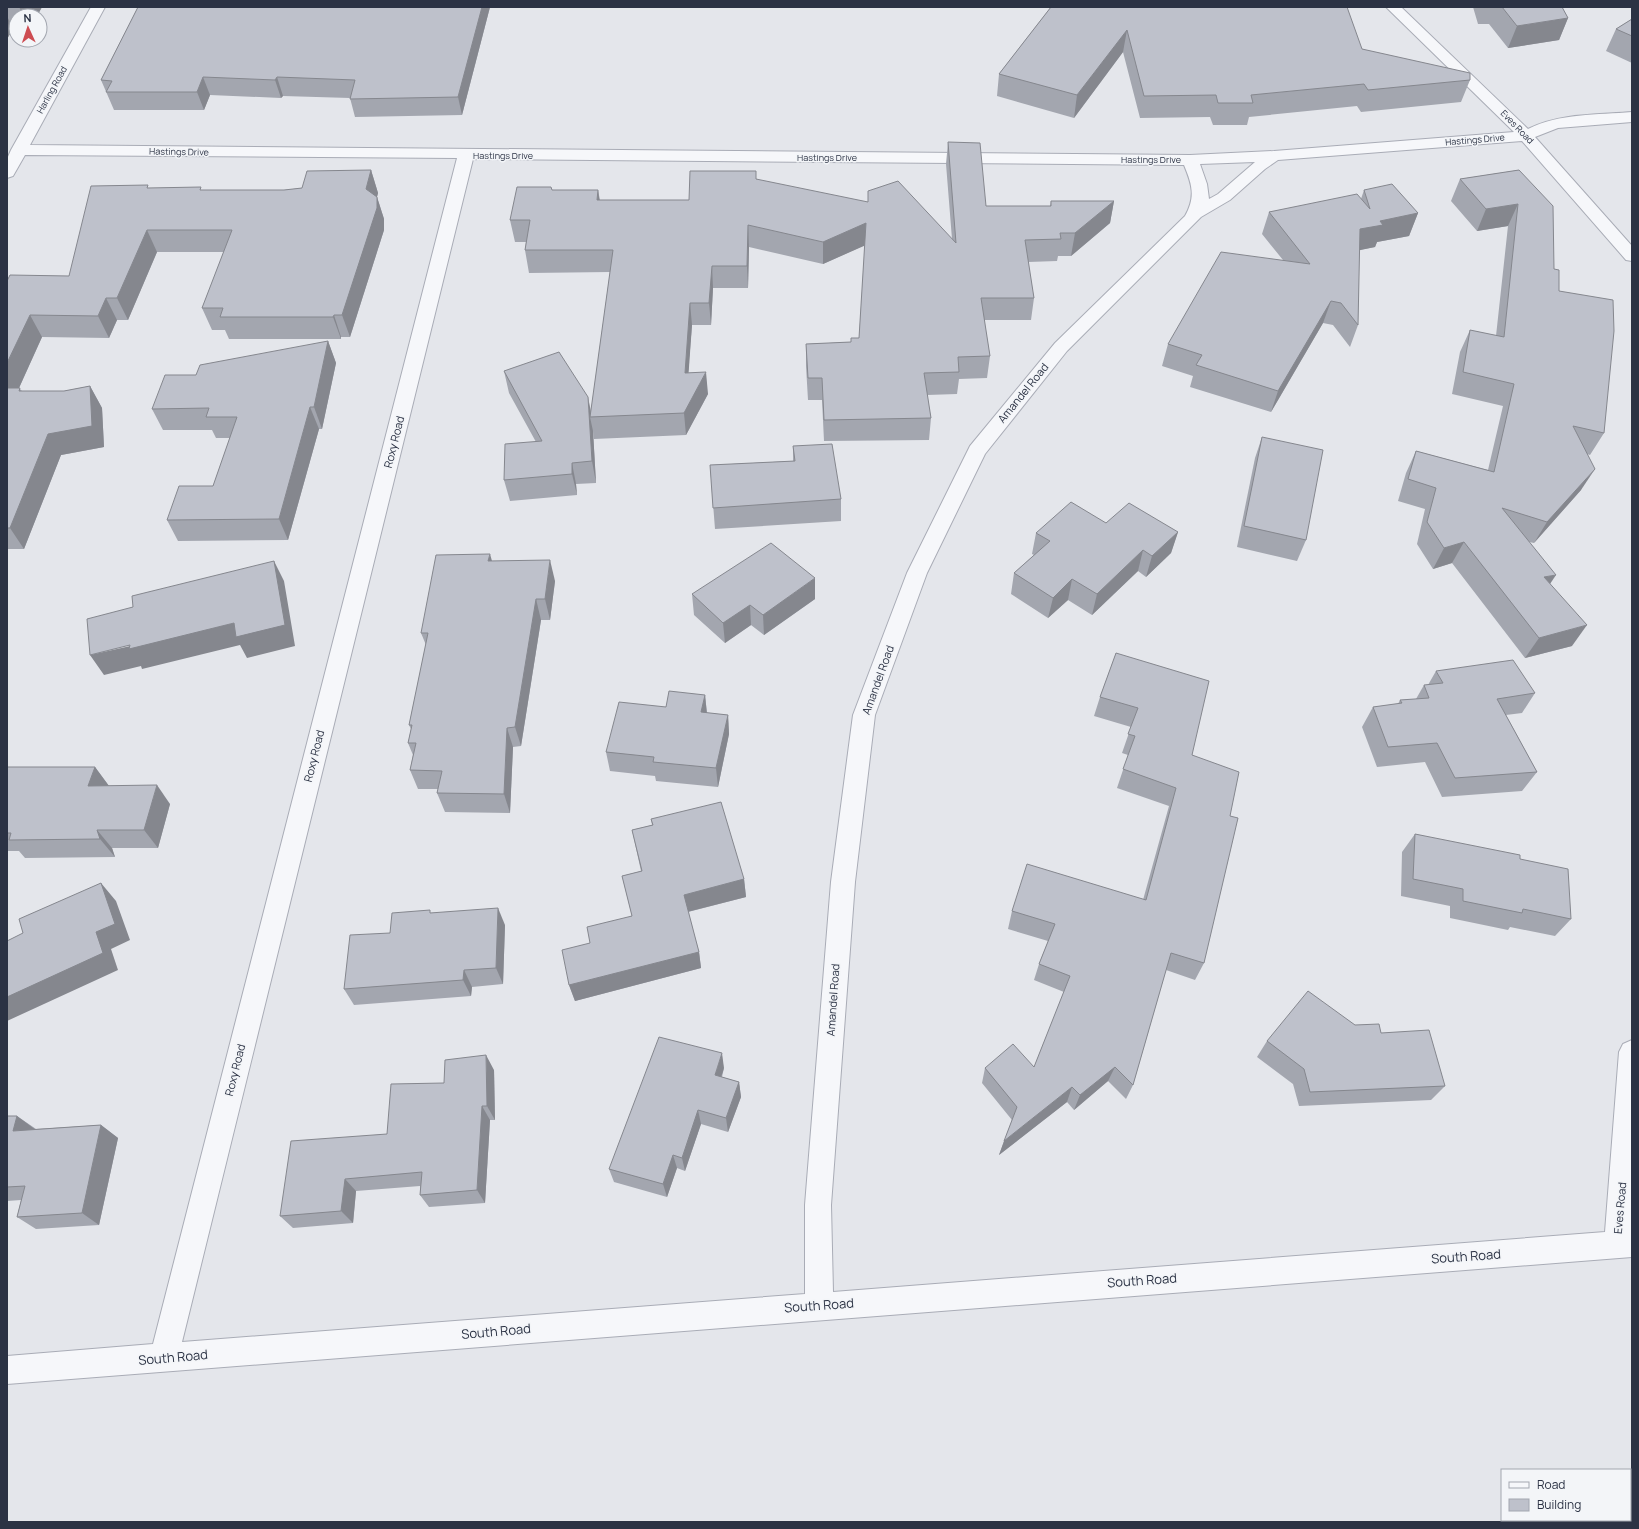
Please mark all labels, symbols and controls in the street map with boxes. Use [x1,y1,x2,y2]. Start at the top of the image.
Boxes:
north arrow [8,8,48,48]
text: N [23,10,32,25]
street label: Harling Road [33,64,70,116]
street label: Eves Road [1498,107,1537,147]
street label: Hastings Drive [1445,130,1505,149]
street label: Hastings Drive [149,144,209,159]
street label: Hastings Drive [473,149,533,162]
street label: Hastings Drive [797,151,857,164]
street label: Hastings Drive [1121,153,1181,166]
street label: Amandel Road [994,360,1051,426]
street label: Roxy Road [380,414,407,470]
street label: Amandel Road [858,643,897,717]
street label: Roxy Road [300,728,327,784]
street label: Amandel Road [822,963,843,1037]
street label: Roxy Road [221,1042,248,1098]
street label: Eves Road [1610,1181,1629,1235]
street label: South Road [1431,1245,1501,1267]
street label: South Road [1107,1269,1177,1291]
street label: South Road [784,1294,854,1316]
street label: South Road [460,1319,532,1343]
street label: South Road [137,1345,209,1369]
legend [1501,1469,1631,1521]
text: Road [1537,1476,1565,1493]
text: Building [1537,1496,1581,1513]

